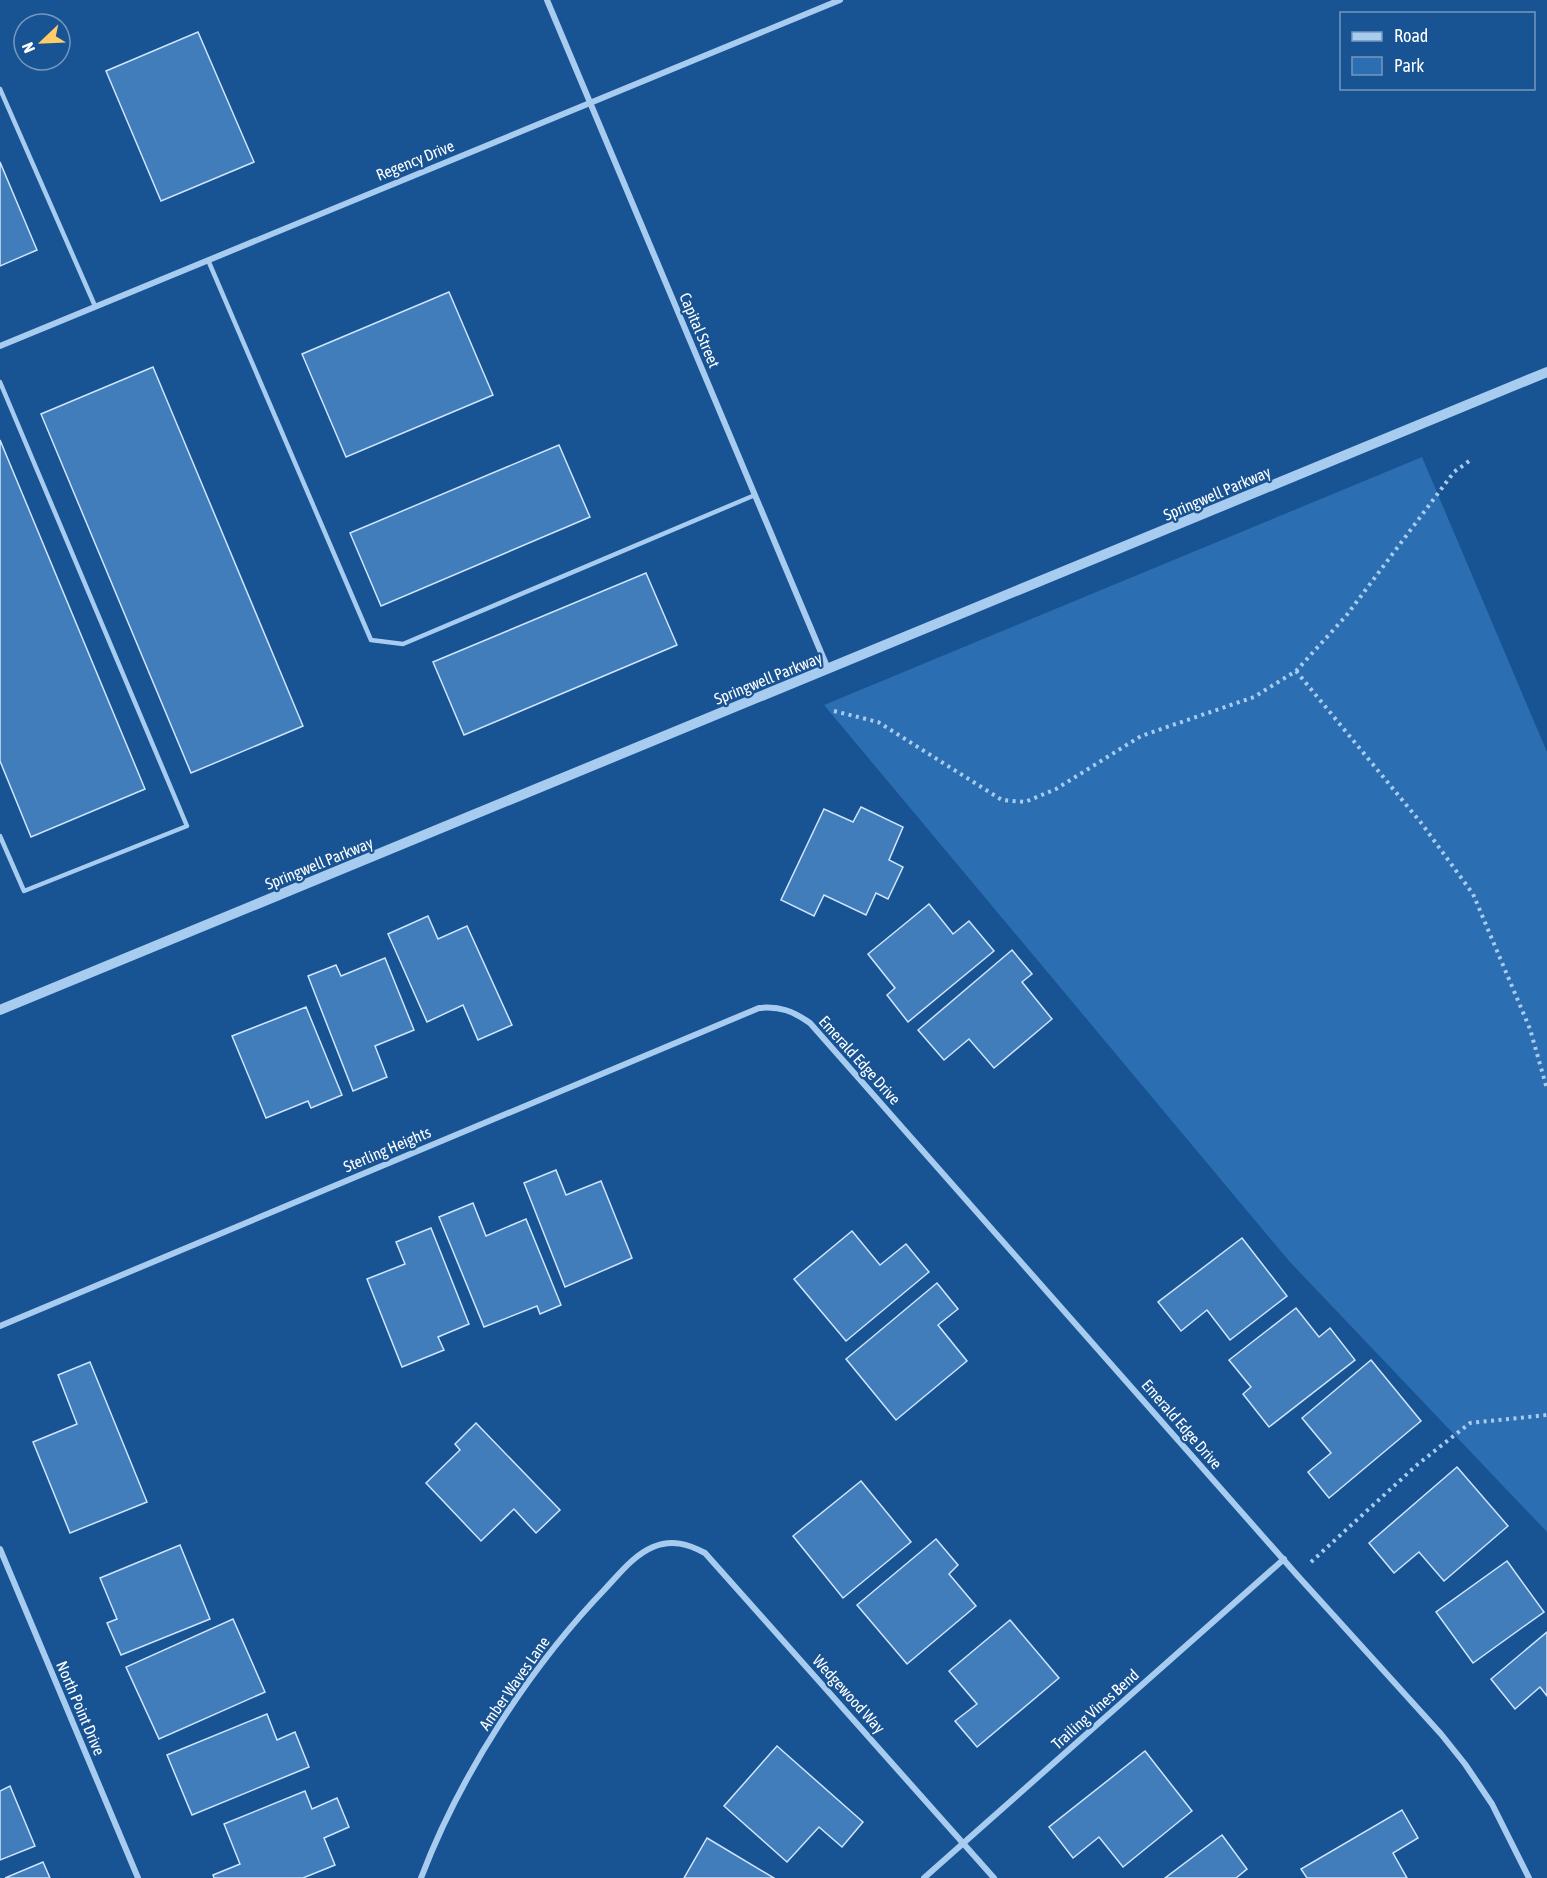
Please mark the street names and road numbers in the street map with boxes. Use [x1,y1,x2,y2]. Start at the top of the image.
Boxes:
street label: Regency Drive [373,136,457,185]
street label: Capital Street [675,290,724,371]
street label: Springwell Parkway [1161,462,1274,525]
street label: Springwell Parkway [711,648,825,709]
street label: Springwell Parkway [262,833,376,894]
street label: Emerald Edge Drive [815,1012,904,1109]
street label: Sterling Heights [341,1122,434,1176]
street label: Emerald Edge Drive [1137,1376,1226,1473]
street label: Amber Waves Lane [475,1633,553,1733]
street label: Wedgewood Way [808,1651,889,1738]
street label: North Point Drive [53,1658,109,1758]
street label: Trailing Vines Bend [1048,1665,1143,1754]

